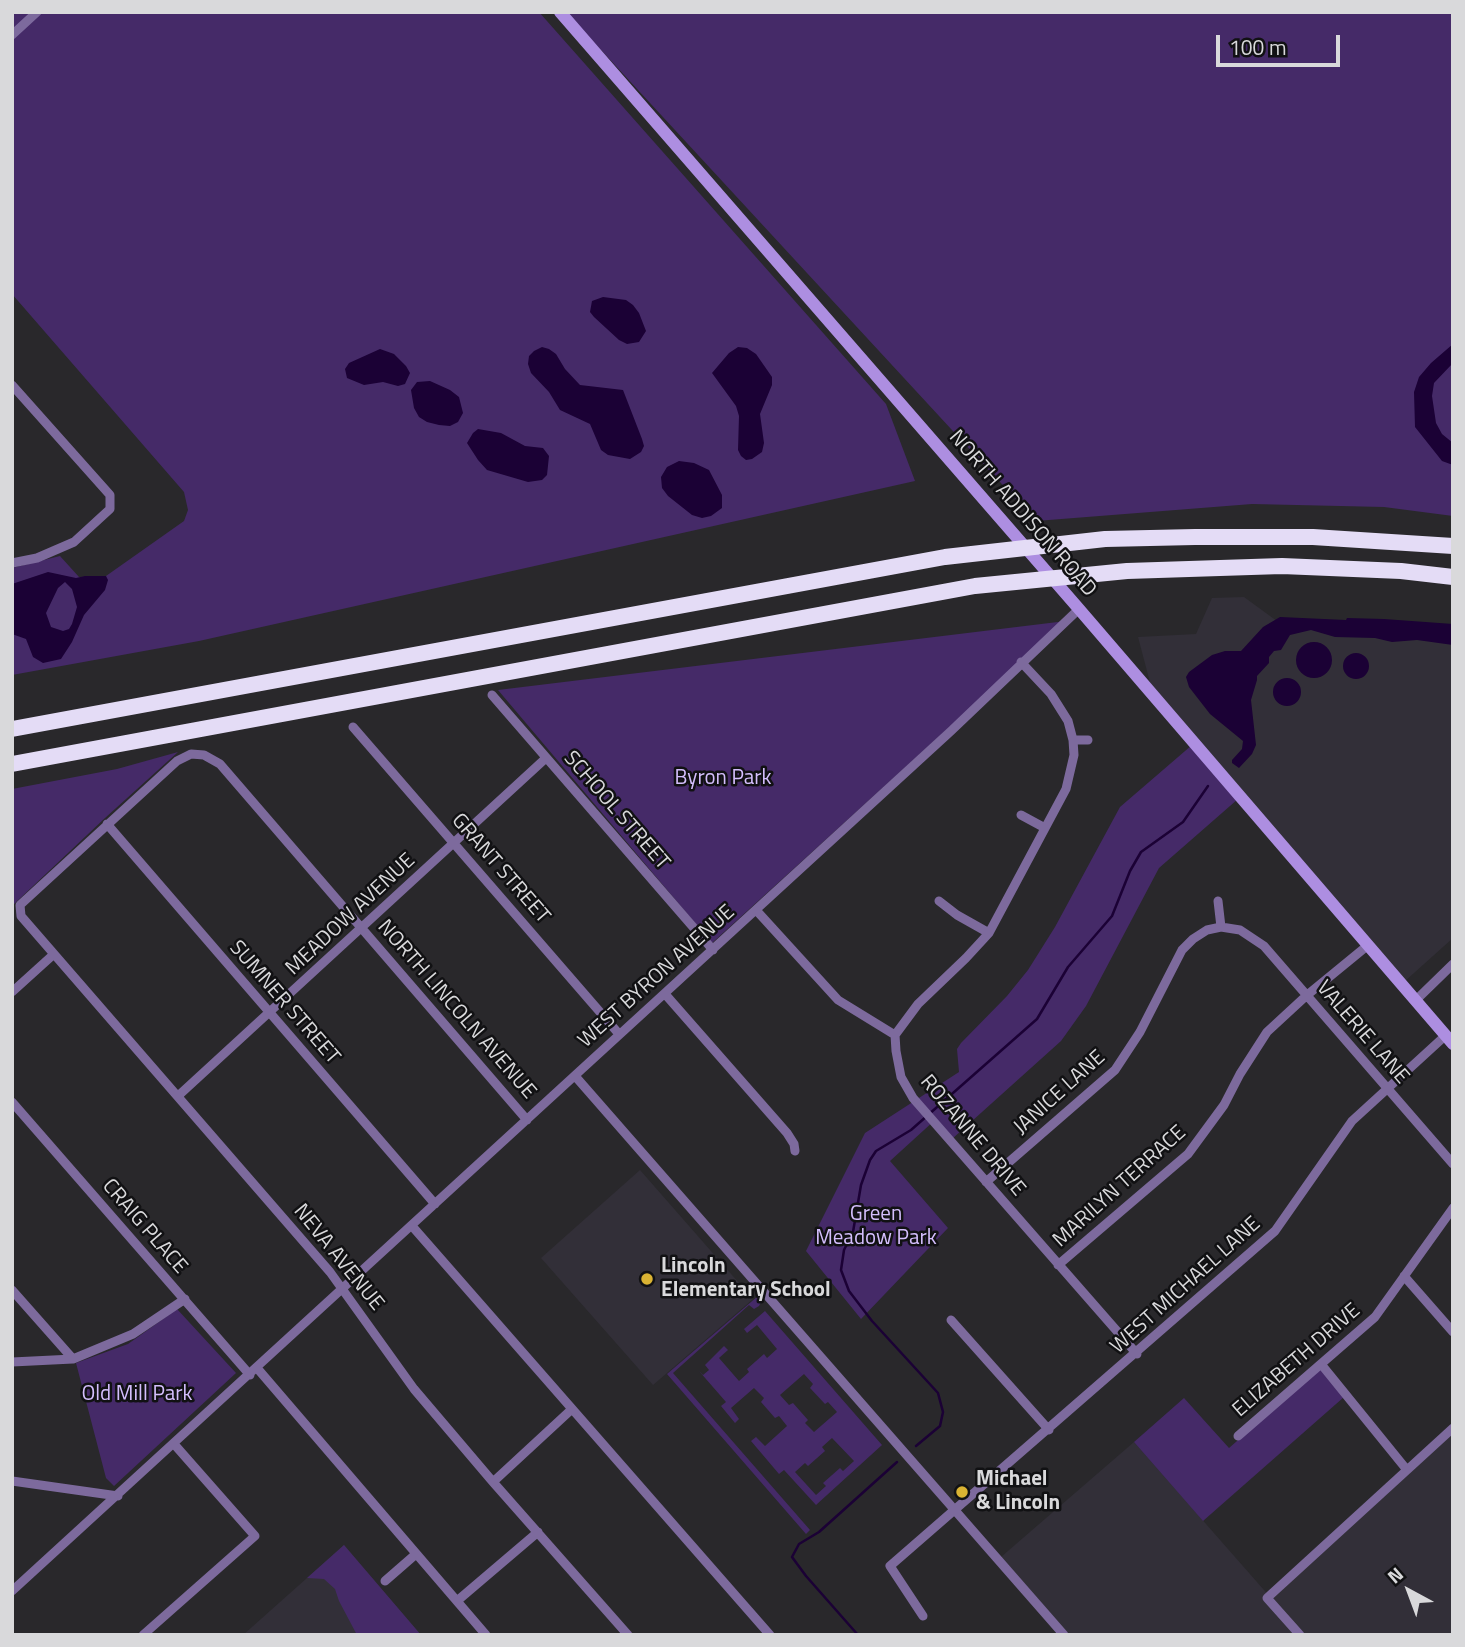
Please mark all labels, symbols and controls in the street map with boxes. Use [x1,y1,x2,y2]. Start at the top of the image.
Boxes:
scale bar [1220,21,1344,65]
text: 100 m [1229,31,1286,63]
street label: NORTH ADDISON ROAD [943,426,1101,602]
street label: SCHOOL STREET [558,747,674,875]
park label: Byron Park [674,766,772,792]
street label: GRANT STREET [445,809,555,929]
street label: MEADOW AVENUE [281,849,421,981]
street label: WEST BYRON AVENUE [574,900,740,1054]
street label: NORTH LINCOLN AVENUE [371,915,541,1105]
street label: SUMNER STREET [223,936,345,1070]
street label: VALERIE LANE [1310,976,1414,1090]
street label: JANICE LANE [1009,1045,1111,1141]
street label: ROZANNE DRIVE [914,1070,1030,1202]
street label: MARILYN TERRACE [1048,1121,1192,1253]
street label: CRAIG PLACE [96,1174,192,1280]
street label: NEVA AVENUE [287,1200,389,1316]
park label: Green Meadow Park [815,1202,937,1252]
street label: WEST MICHAEL LANE [1106,1212,1266,1360]
place label: Lincoln Elementary School [661,1254,831,1304]
marker: Lincoln Elementary School [639,1271,655,1287]
street label: ELIZABETH DRIVE [1228,1299,1366,1423]
park label: Old Mill Park [81,1382,193,1408]
place label: Michael & Lincoln [976,1467,1060,1517]
marker: Michael & Lincoln [954,1484,970,1500]
north arrow [1374,1556,1444,1626]
text: N [1380,1560,1409,1590]

